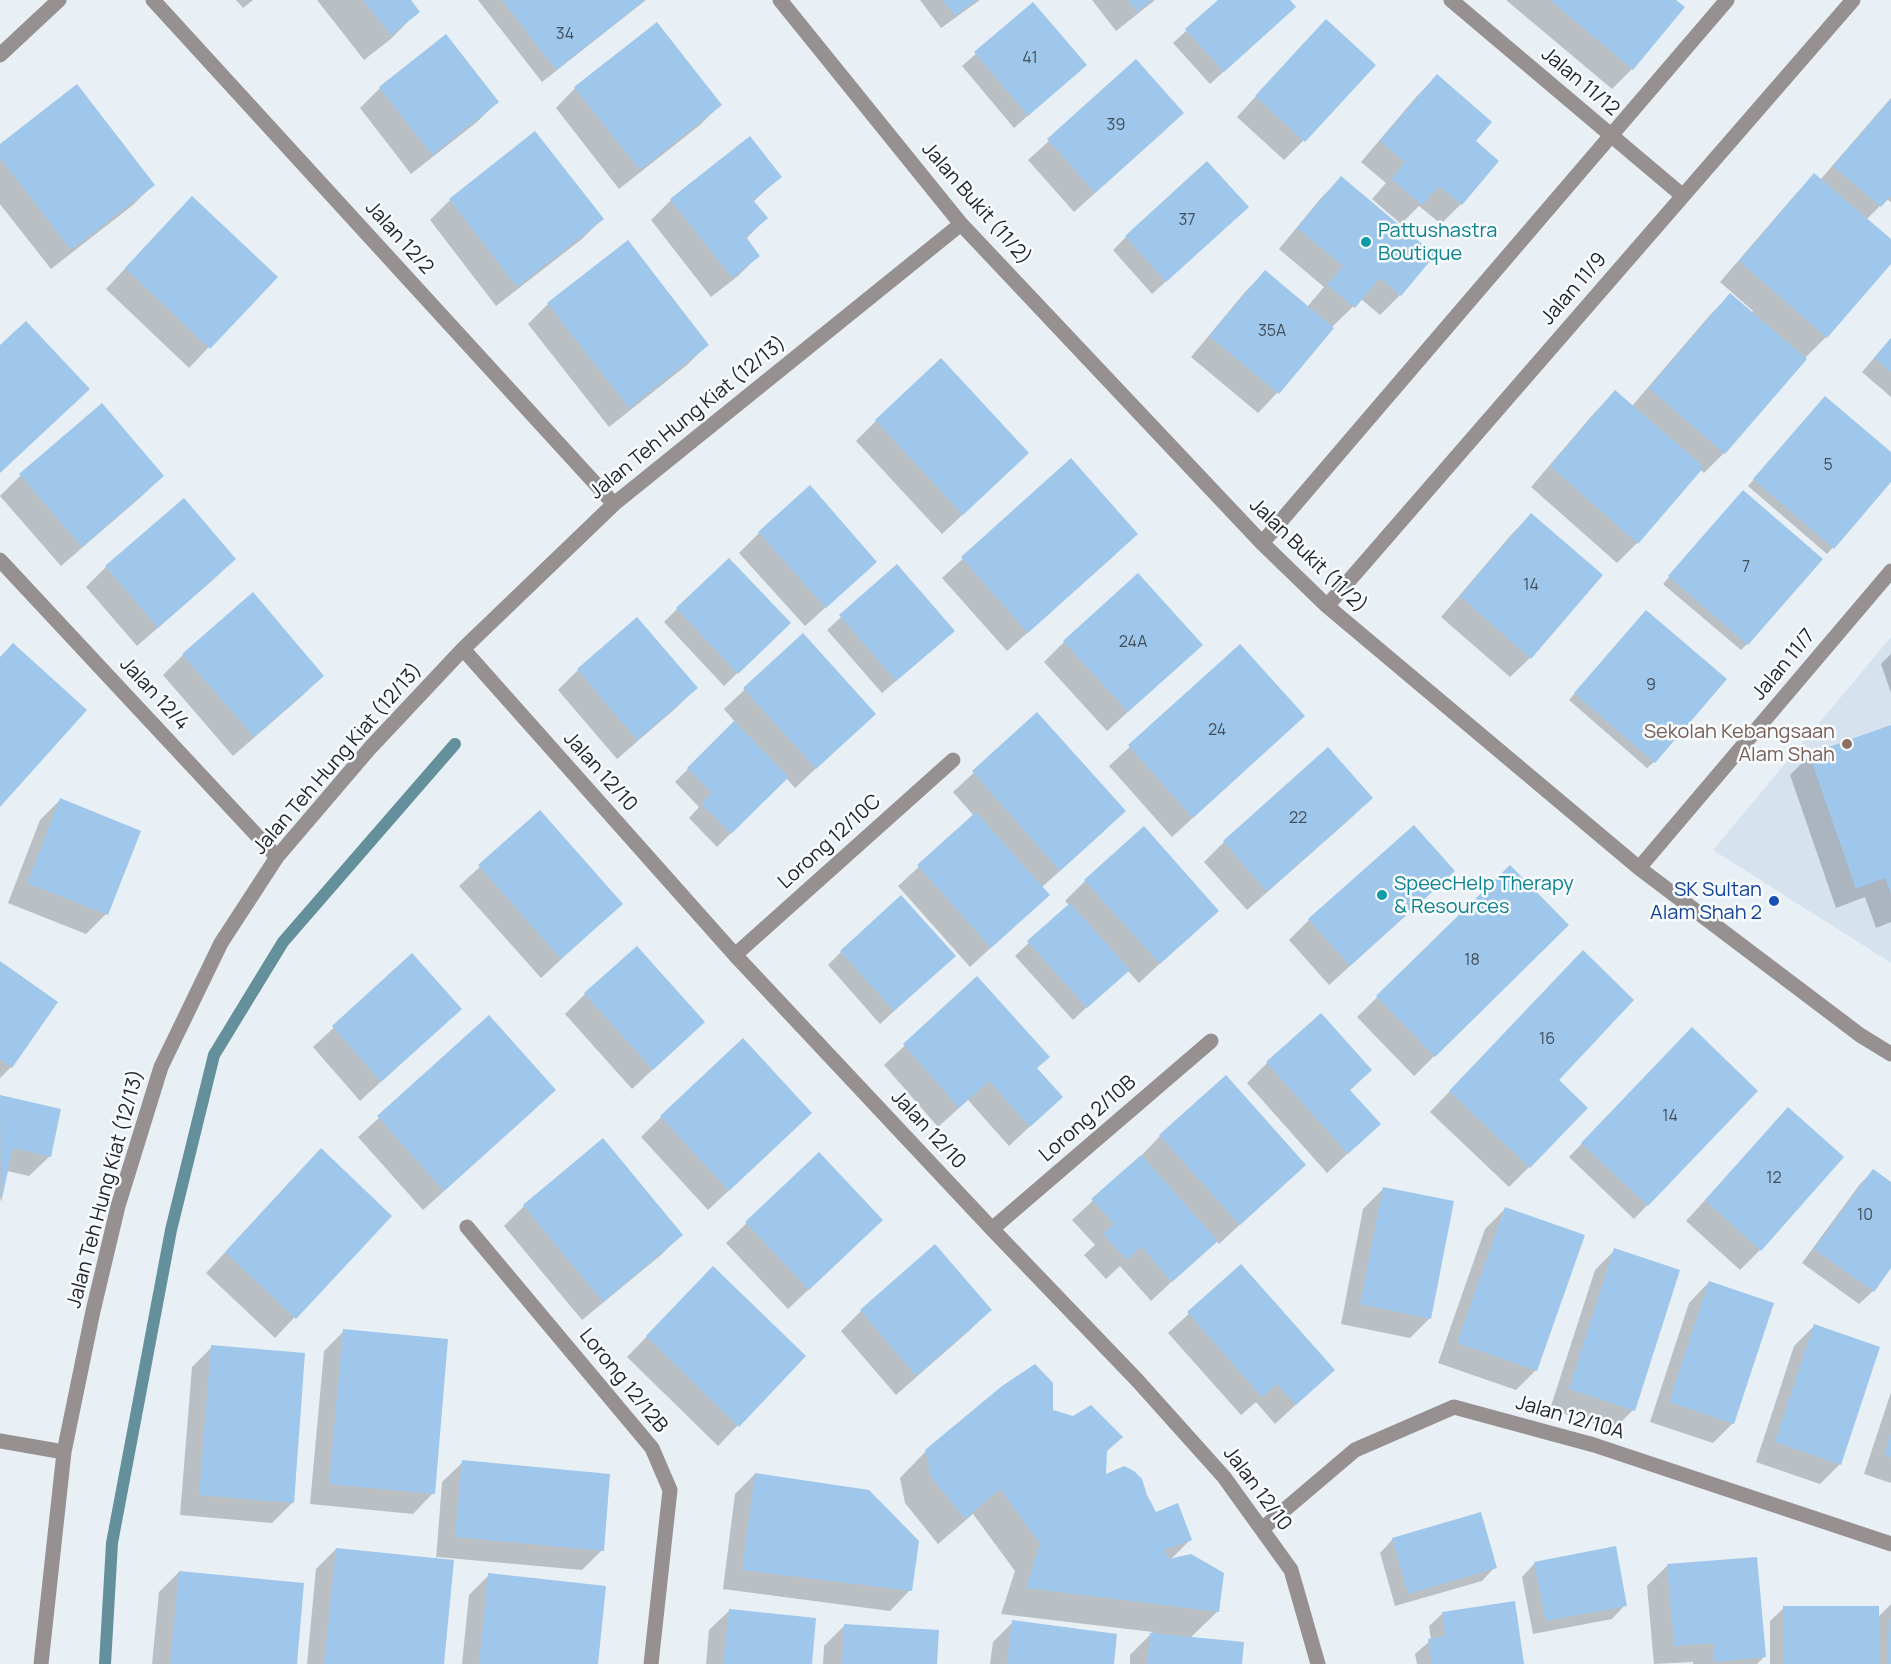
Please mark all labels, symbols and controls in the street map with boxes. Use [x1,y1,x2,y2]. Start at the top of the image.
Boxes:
house number: 34 [556,25,574,45]
street label: Jalan 11/12 [1536,42,1624,122]
house number: 41 [1022,49,1038,69]
house number: 39 [1107,116,1125,136]
street label: Jalan Bukit (11/2) [916,138,1036,270]
street label: Jalan 12/2 [360,196,438,280]
house number: 37 [1179,211,1195,231]
place label: Pattushastra Boutique [1378,219,1497,266]
marker: Pattushastra Boutique [1359,235,1373,249]
street label: Jalan 11/9 [1536,248,1612,330]
house number: 35A [1258,322,1286,342]
street label: Jalan Teh Hung Kiat (12/13) [585,331,791,505]
house number: 5 [1823,456,1833,476]
street label: Jalan Bukit (11/2) [1244,494,1372,618]
house number: 7 [1742,558,1750,578]
house number: 14 [1523,576,1539,596]
street label: Jalan 11/7 [1747,625,1821,705]
house number: 24A [1119,633,1147,653]
street label: Jalan 12/4 [114,653,194,735]
street label: Jalan Teh Hung Kiat (12/13) [248,658,428,860]
house number: 9 [1646,676,1656,696]
place label: Sekolah Kebangsaan Alam Shah [1644,720,1835,767]
house number: 24 [1208,721,1226,741]
street label: Jalan 12/10 [558,727,642,817]
marker: Sekolah Kebangsaan Alam Shah [1840,737,1854,751]
street label: Lorong 12/10C [774,790,886,894]
house number: 22 [1289,809,1307,829]
place label: SpeecHelp Therapy & Resources [1394,872,1574,919]
place label: SK Sultan Alam Shah 2 [1650,878,1762,925]
marker: SpeecHelp Therapy & Resources [1375,888,1389,902]
marker: SK Sultan Alam Shah 2 [1767,894,1781,908]
house number: 18 [1464,951,1480,971]
house number: 16 [1539,1030,1555,1050]
street label: Jalan Teh Hung Kiat (12/13) [63,1067,149,1311]
street label: Lorong 2/10B [1035,1071,1141,1167]
street label: Jalan 12/10 [885,1086,971,1174]
house number: 14 [1662,1107,1678,1127]
house number: 12 [1766,1169,1782,1189]
house number: 10 [1857,1206,1873,1226]
street label: Lorong 12/12B [574,1324,672,1438]
street label: Jalan 12/10A [1513,1391,1627,1445]
street label: Jalan 12/10 [1218,1442,1296,1536]

